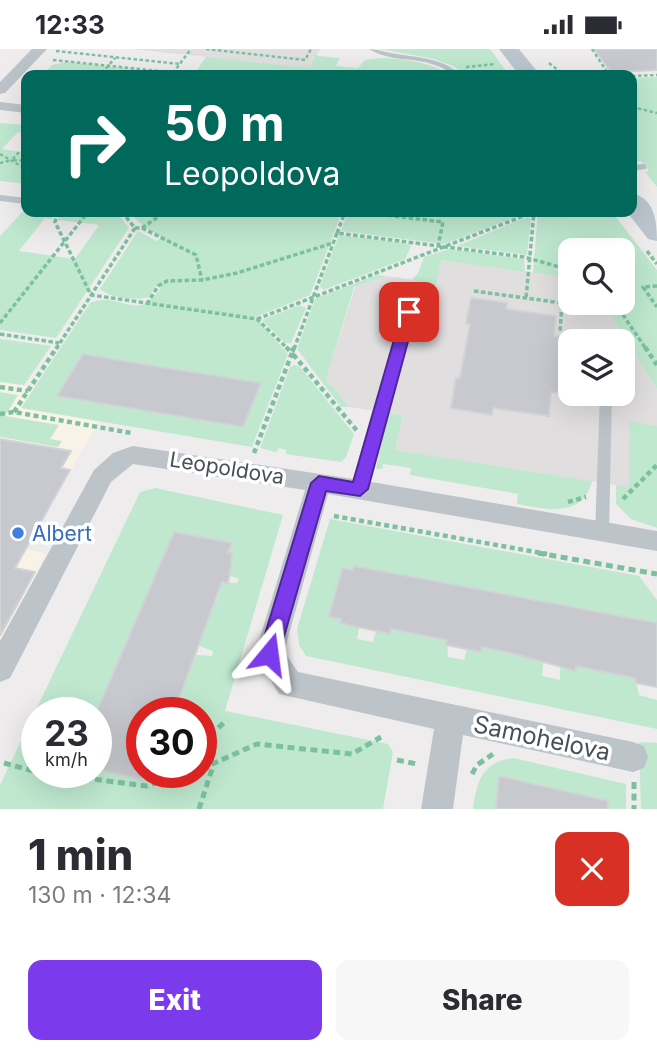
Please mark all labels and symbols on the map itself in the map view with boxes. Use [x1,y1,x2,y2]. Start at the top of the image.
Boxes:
pin [379,282,439,342]
street label: Leopoldova [168,447,286,489]
place label: Albert [32,521,92,546]
marker: Albert [10,525,26,541]
position arrow [232,617,306,691]
speed limit sign: 30 [126,697,217,788]
street label: Samohelova [471,709,613,767]

